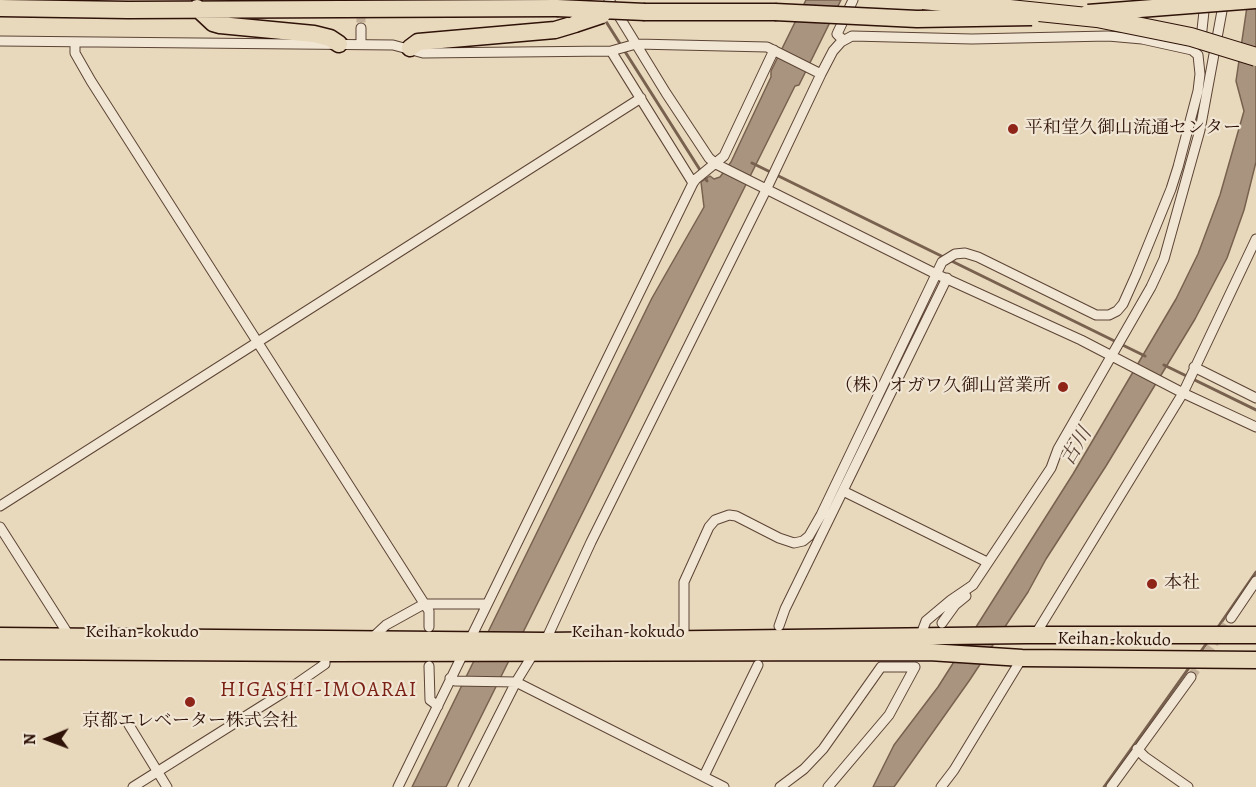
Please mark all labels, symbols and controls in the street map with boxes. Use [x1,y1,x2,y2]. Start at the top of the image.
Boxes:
place label: 平和堂久御山流通センター [1025,118,1241,140]
marker: 平和堂久御山流通センター [1006,122,1020,136]
place label: （株）オガワ久御山営業所 [835,376,1051,398]
marker: （株）オガワ久御山営業所 [1056,380,1070,394]
water label: 古川 [1056,424,1098,470]
place label: 本社 [1164,573,1200,595]
marker: 本社 [1145,577,1159,591]
street label: Keihan-kokudo [85,622,199,644]
street label: Keihan-kokudo [571,622,685,644]
street label: Keihan-kokudo [1057,628,1171,652]
district label: HIGASHI-IMOARAI [220,678,418,704]
marker: 京都エレベーター株式会社 [183,695,197,709]
north arrow [18,709,78,769]
place label: 京都エレベーター株式会社 [82,711,298,733]
text: N [19,733,41,745]

